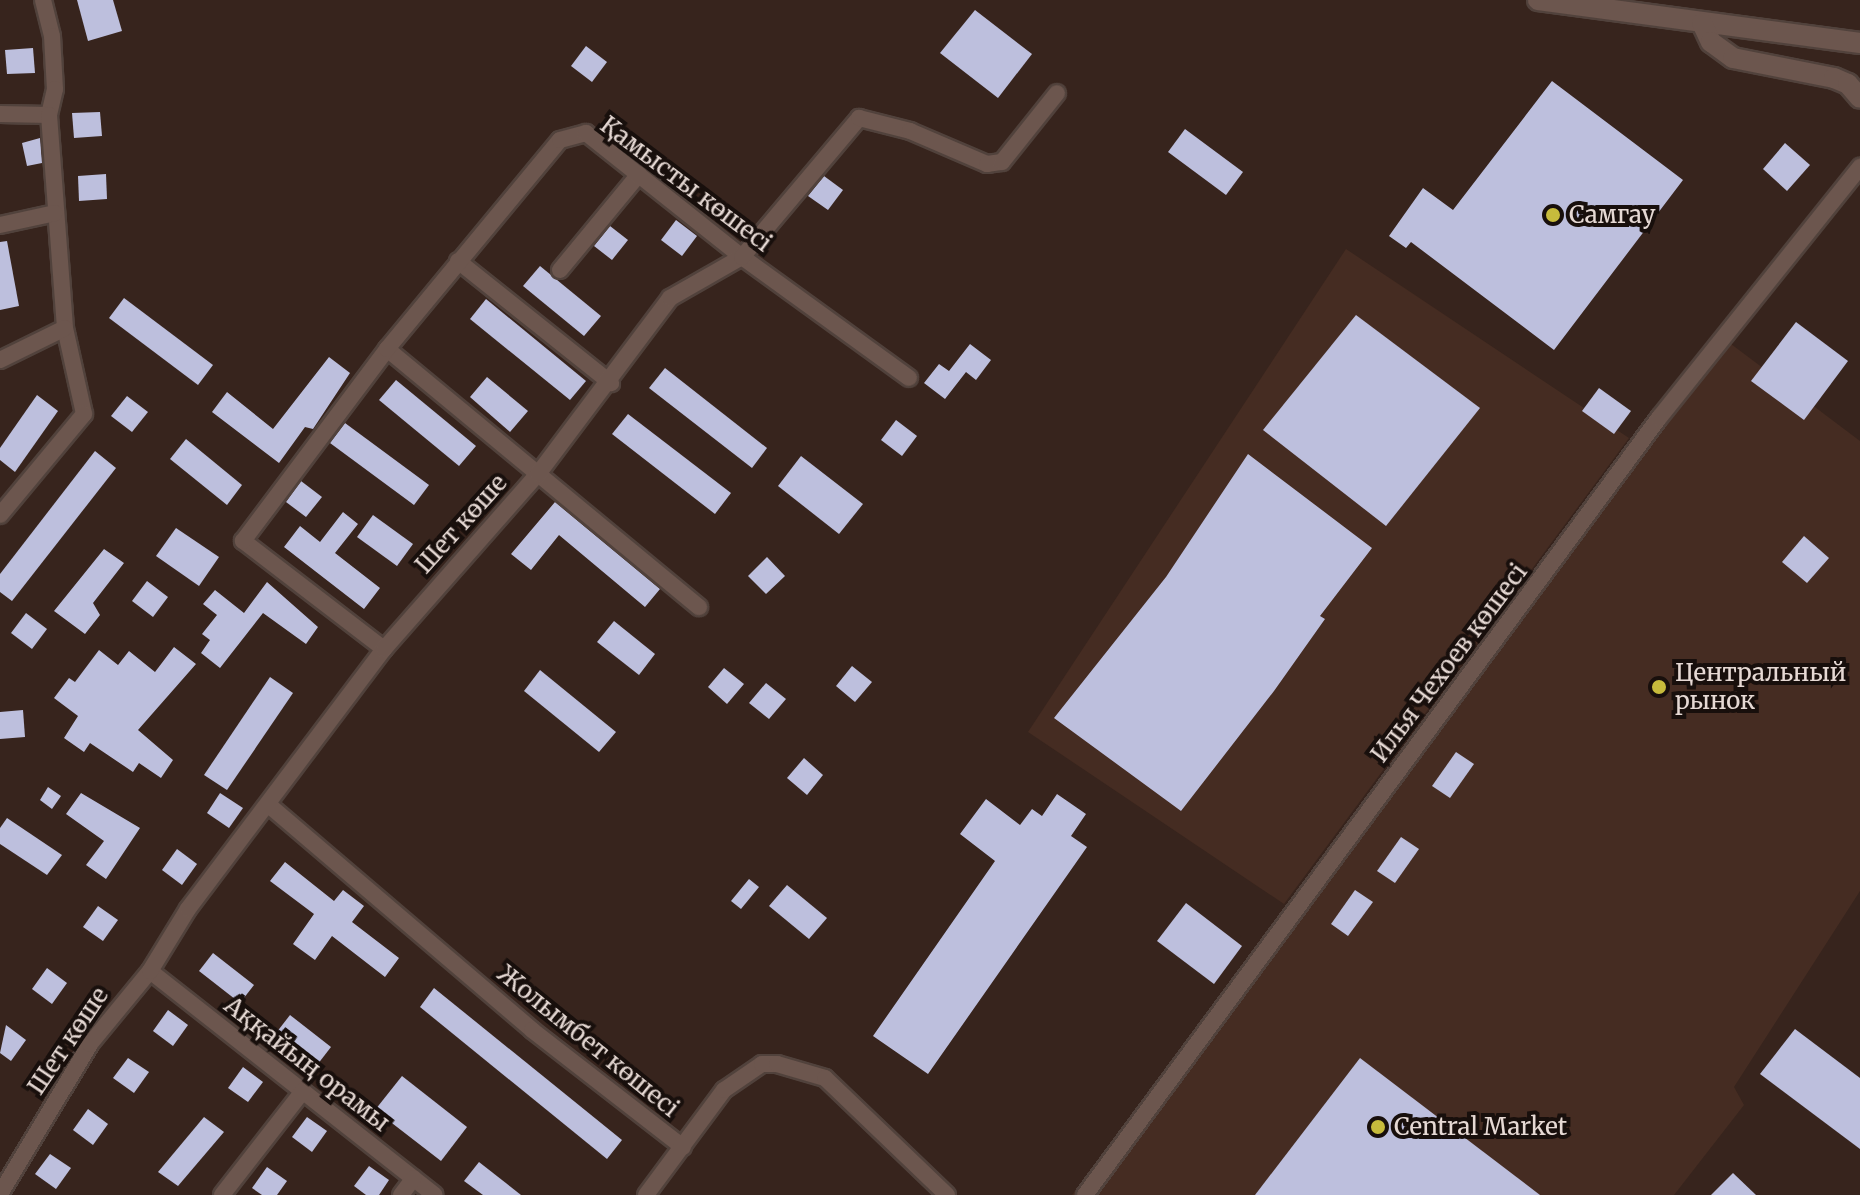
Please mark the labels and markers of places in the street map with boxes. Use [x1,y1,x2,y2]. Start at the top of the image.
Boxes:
place label: Самгау [1569,201,1655,229]
marker: Самгау [1544,206,1562,224]
place label: Центральный рынок [1675,659,1846,715]
marker: Центральный рынок [1650,678,1668,696]
place label: Central Market [1394,1113,1567,1141]
marker: Central Market [1369,1118,1387,1136]

